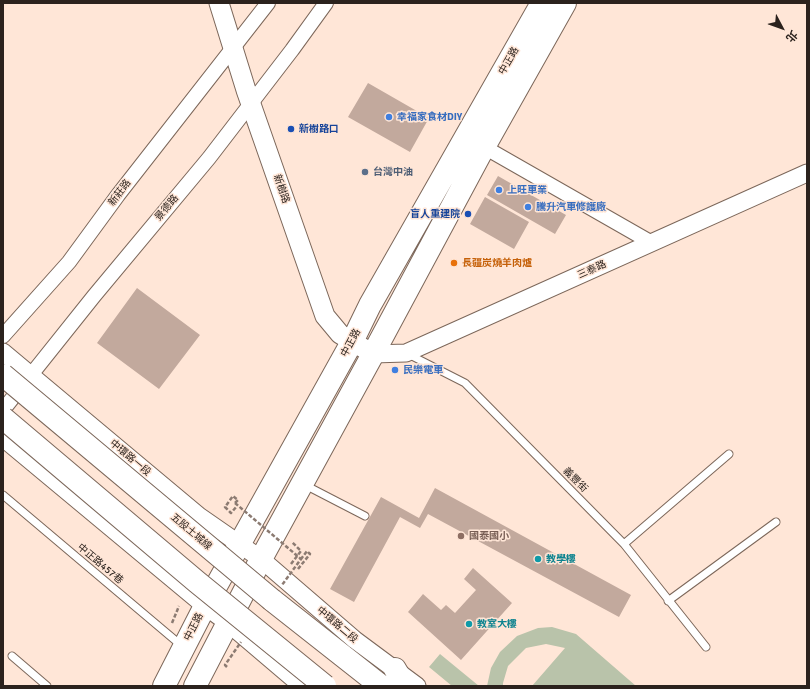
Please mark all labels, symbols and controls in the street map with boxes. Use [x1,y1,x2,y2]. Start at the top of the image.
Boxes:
north arrow [762,8,802,48]
text: 北 [783,28,800,45]
street label: 中正路 [496,45,522,77]
place label: 幸福家食材DIY [397,111,462,123]
marker: 幸福家食材DIY [384,112,394,122]
place label: 新樹路口 [299,123,339,135]
marker: 新樹路口 [286,124,296,134]
place label: 台灣中油 [373,166,413,178]
marker: 台灣中油 [360,167,370,177]
street label: 新樹路 [270,173,292,205]
street label: 新莊路 [106,177,134,209]
place label: 上旺車業 [507,184,547,196]
marker: 上旺車業 [494,185,504,195]
street label: 景德路 [153,193,181,223]
place label: 騰升汽車修護廠 [536,201,606,213]
marker: 騰升汽車修護廠 [523,202,533,212]
place label: 盲人重建院 [410,208,460,220]
marker: 盲人重建院 [463,209,473,219]
place label: 長疆炭燒羊肉爐 [462,257,532,269]
marker: 長疆炭燒羊肉爐 [449,258,459,268]
street label: 三泰路 [576,258,608,282]
street label: 中正路 [339,327,363,359]
place label: 民樂電車 [403,364,443,376]
marker: 民樂電車 [390,365,400,375]
street label: 中環路一段 [107,437,153,479]
street label: 義豐街 [560,465,590,495]
street label: 五股土城線 [168,511,214,553]
place label: 國泰國小 [469,530,509,542]
marker: 國泰國小 [456,531,466,541]
street label: 中正路457巷 [75,541,125,587]
place label: 教學樓 [546,553,576,565]
marker: 教學樓 [533,554,543,564]
street label: 中環路二段 [314,604,360,646]
street label: 中正路 [182,611,206,643]
place label: 教室大樓 [477,618,517,630]
marker: 教室大樓 [464,619,474,629]

